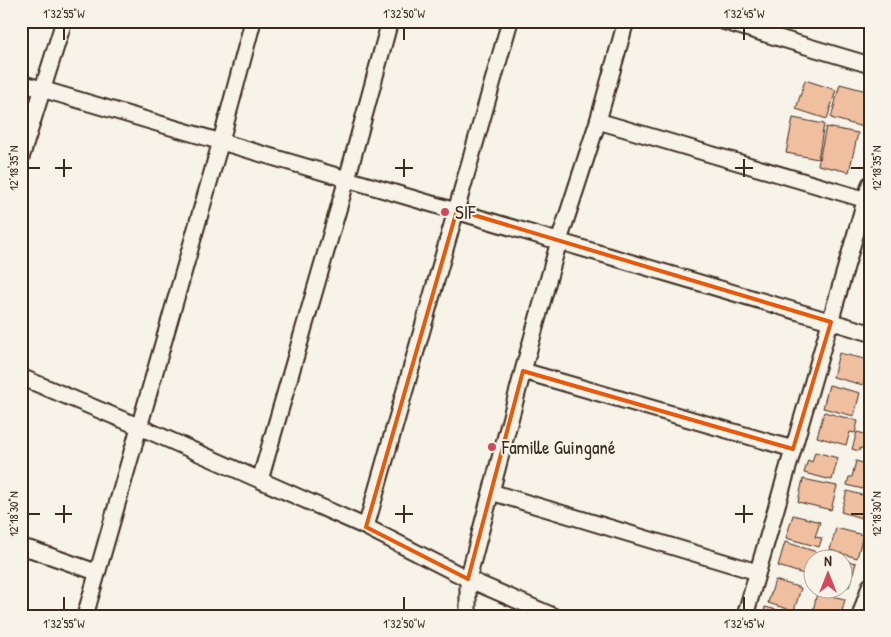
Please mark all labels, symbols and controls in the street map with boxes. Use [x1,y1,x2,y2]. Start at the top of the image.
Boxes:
text: 1°32'55"W [43,5,85,22]
text: 1°32'50"W [383,5,425,22]
text: 1°32'45"W [724,5,765,22]
text: 12°18'35"N [5,146,22,190]
text: 12°18'35"N [868,146,885,190]
place label: SIF [455,199,476,225]
marker: SIF [439,206,451,218]
place label: Famille Guingané [501,434,616,460]
marker: Famille Guingané [486,441,498,453]
text: 12°18'30"N [5,491,22,537]
text: 12°18'30"N [868,491,885,537]
north arrow [804,550,854,600]
text: N [824,551,832,570]
text: 1°32'55"W [43,615,85,632]
text: 1°32'50"W [383,615,425,632]
text: 1°32'45"W [724,615,765,632]

